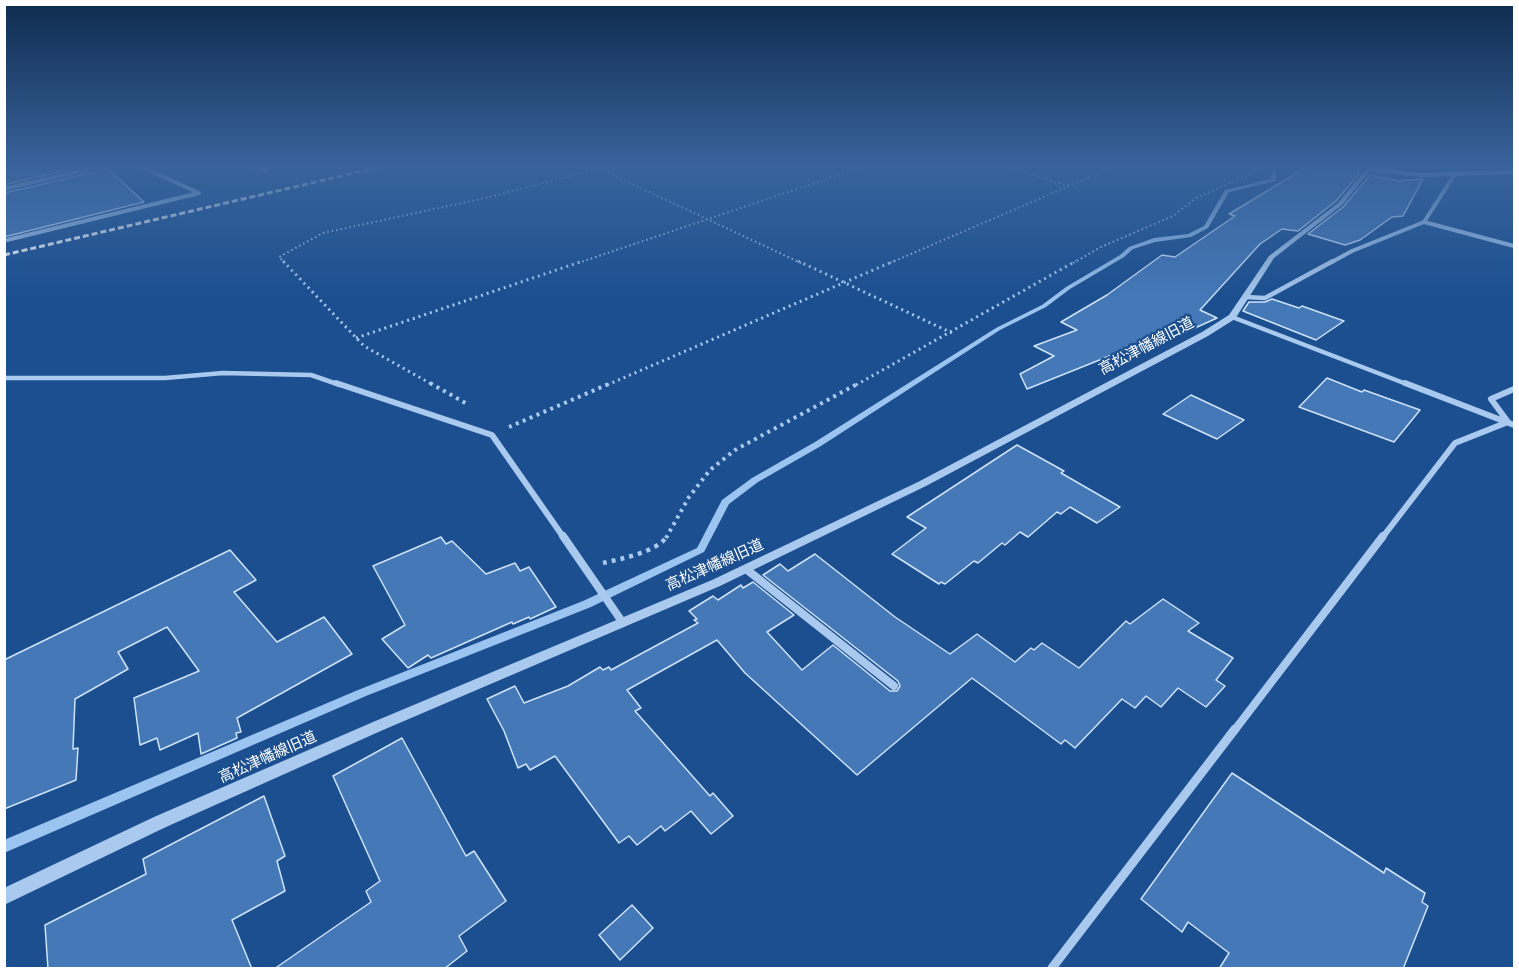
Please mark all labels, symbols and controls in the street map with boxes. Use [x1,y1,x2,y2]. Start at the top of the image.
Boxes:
street label: 高松津幡線旧道 [1096,314,1198,380]
street label: 高松津幡線旧道 [663,536,767,596]
street label: 高松津幡線旧道 [216,728,320,788]

